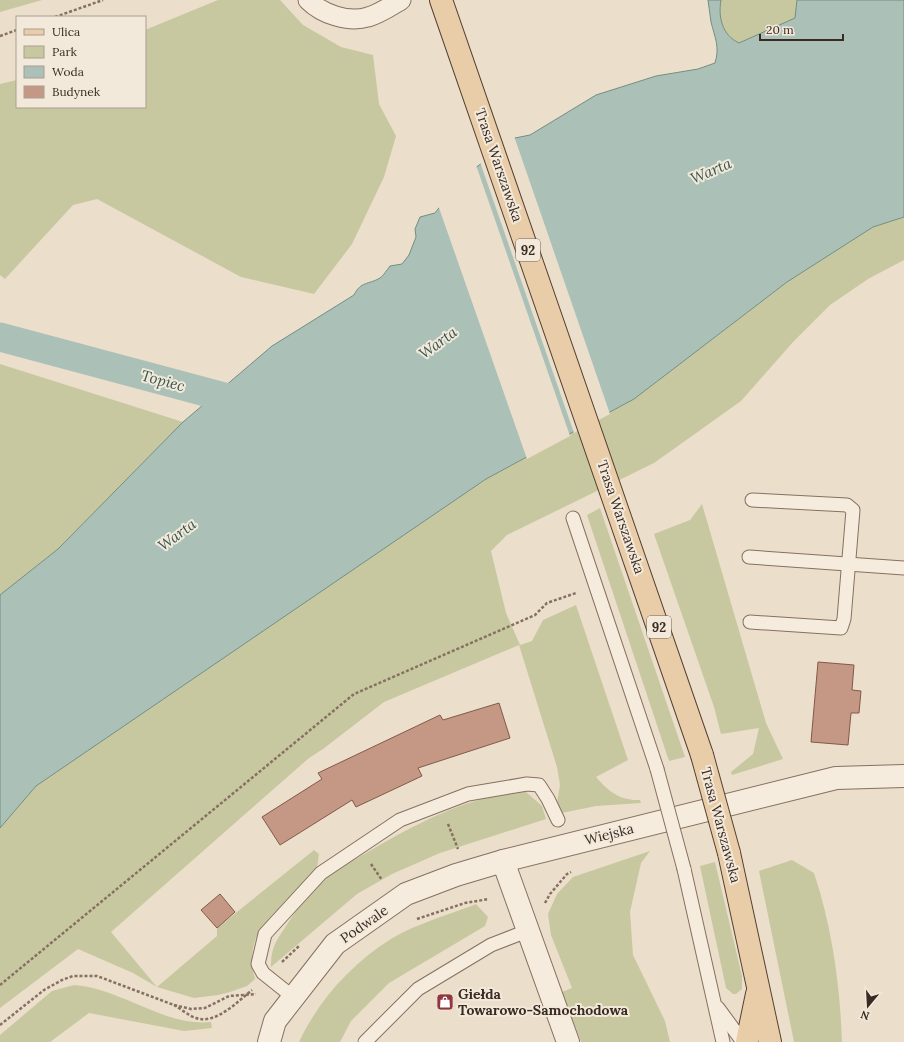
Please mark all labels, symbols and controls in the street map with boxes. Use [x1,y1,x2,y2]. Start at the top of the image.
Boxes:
legend [16,16,146,108]
scale bar [760,16,843,42]
text: 20 m [766,22,794,37]
text: Ulica [52,24,80,39]
text: Park [52,44,78,59]
text: Woda [52,64,84,79]
text: Budynek [52,84,101,99]
street label: Trasa Warszawska [471,106,527,224]
water label: Warta [687,153,735,188]
road number: 92 [516,239,540,261]
water label: Warta [415,322,461,363]
water label: Topiec [139,366,187,395]
street label: Trasa Warszawska [593,458,649,576]
water label: Warta [154,514,200,555]
road number: 92 [647,616,671,638]
street label: Trasa Warszawska [697,765,745,885]
street label: Wiejska [583,819,635,849]
street label: Podwale [337,901,392,947]
place label: Giełda Towarowo-Samochodowa [458,985,629,1019]
north arrow [848,986,888,1026]
shop icon: Giełda Towarowo-Samochodowa [435,992,455,1012]
text: N [858,1007,871,1023]

